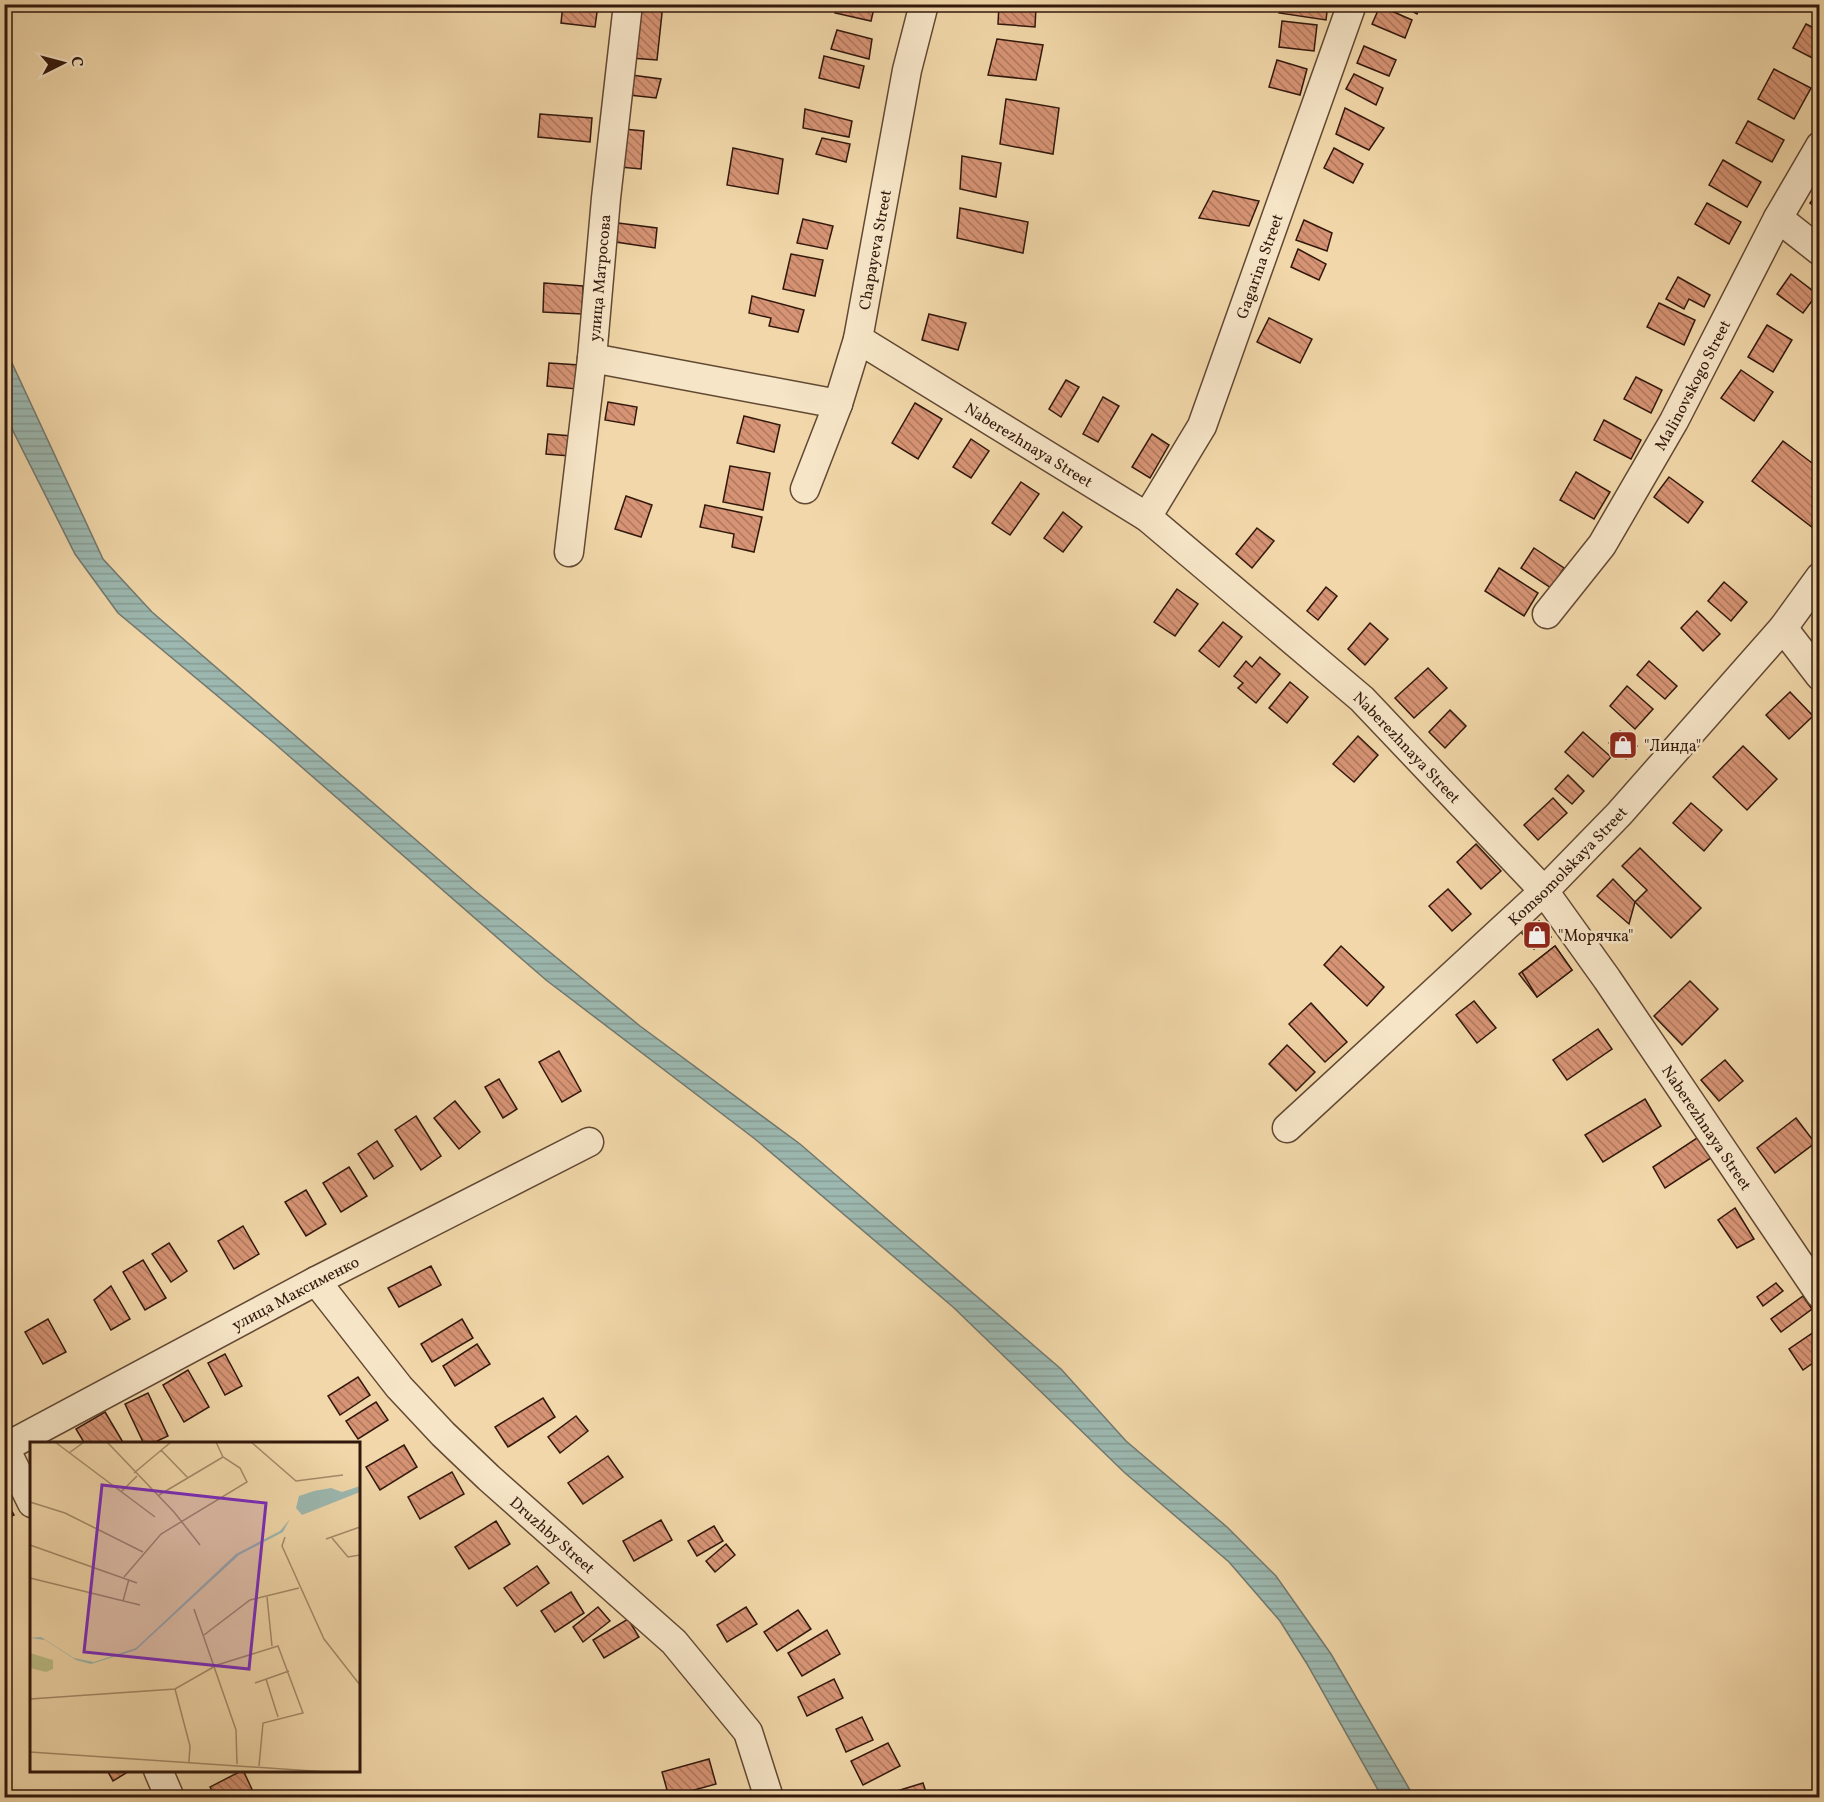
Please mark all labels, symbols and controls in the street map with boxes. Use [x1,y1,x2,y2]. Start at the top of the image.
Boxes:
north arrow [33,33,93,93]
text: С [64,55,87,68]
street label: Chapayeva Street [854,188,898,312]
street label: Gagarina Street [1232,211,1290,322]
street label: улица Матросова [585,213,618,342]
street label: Malinovskogo Street [1650,316,1737,455]
street label: Naberezhnaya Street [960,398,1097,494]
street label: Naberezhnaya Street [1348,687,1465,809]
shop icon: "Линда" [1607,729,1639,761]
place label: "Линда" [1644,736,1701,758]
street label: Komsomolskaya Street [1504,802,1634,932]
shop icon: "Морячка" [1521,919,1553,951]
place label: "Морячка" [1558,926,1633,948]
street label: Naberezhnaya Street [1655,1061,1756,1196]
street label: улица Максименко [229,1252,363,1337]
inset map [30,1442,360,1772]
street label: Druzhby Street [504,1492,599,1580]

